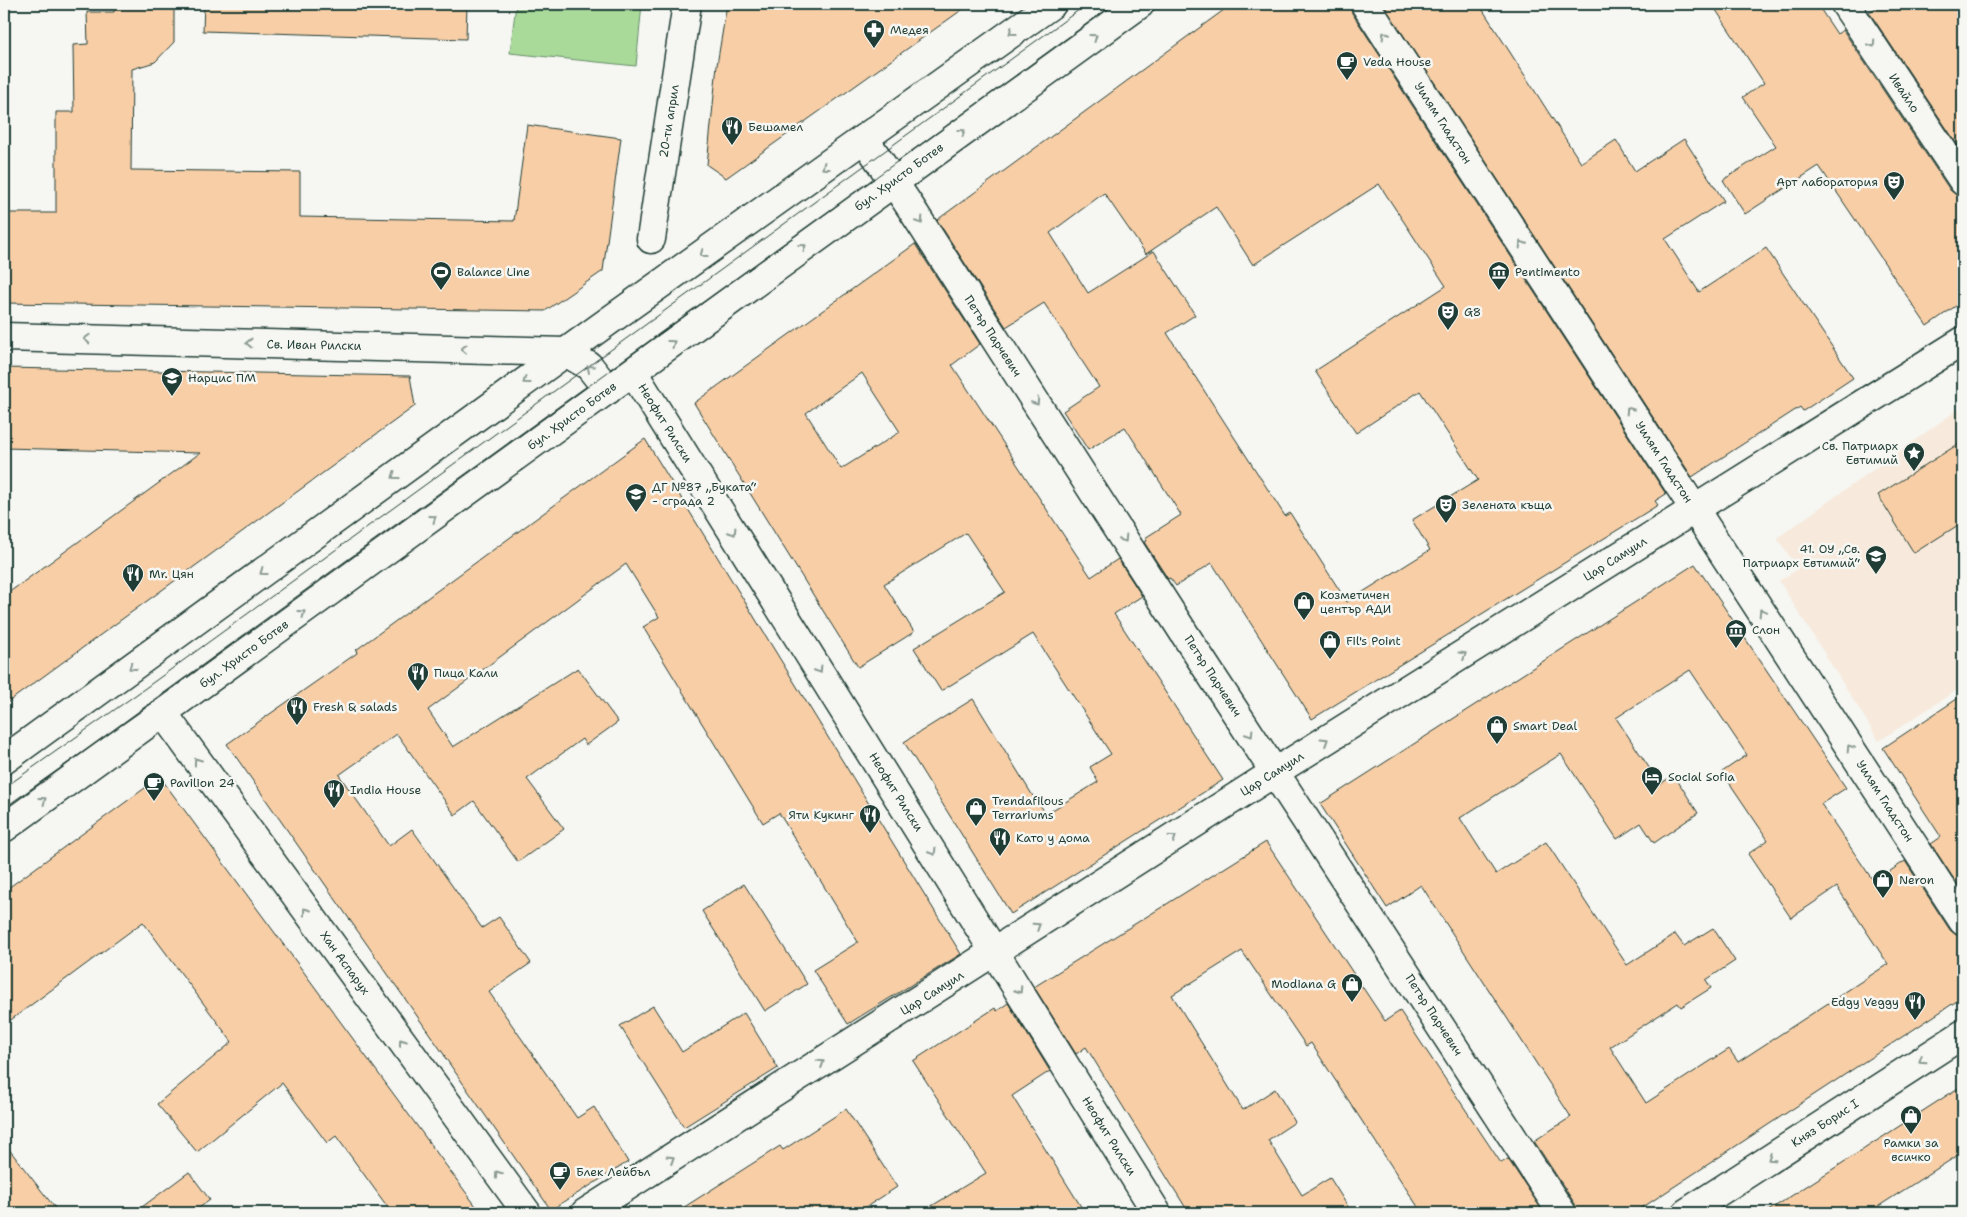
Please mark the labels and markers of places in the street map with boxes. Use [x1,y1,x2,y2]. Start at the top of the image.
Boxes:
pharmacy icon: Медея [862,18,886,49]
place label: Медея [890,22,929,38]
cafe icon: Veda House [1335,50,1359,81]
place label: Veda House [1363,54,1431,70]
restaurant icon: Бешамел [720,115,744,146]
place label: Бешамел [748,119,804,135]
theatre icon: Арт лаборатория [1882,170,1906,201]
place label: Арт лаборатория [1776,174,1878,190]
sports icon: Balance Line [429,260,453,291]
museum icon: Pentimento [1487,260,1511,291]
place label: Balance Line [457,264,530,280]
place label: Pentimento [1515,264,1580,280]
theatre icon: G8 [1436,300,1460,331]
place label: G8 [1464,304,1481,320]
school or university icon: Нарцис ПМ [160,366,184,397]
place label: Нарцис ПМ [188,370,256,386]
place label: Св. Патриарх Евтимий [1822,438,1898,468]
place icon: Св. Патриарх Евтимий [1902,441,1926,472]
place label: ДГ №87 „Буката“ - сграда 2 [652,479,757,509]
school or university icon: ДГ №87 „Буката“ - сграда 2 [624,482,648,513]
theatre icon: Зелената къща [1434,493,1458,524]
place label: Зелената къща [1462,497,1552,513]
place label: 41. ОУ „Св. Патриарх Евтимий“ [1743,541,1860,571]
school or university icon: 41. ОУ „Св. Патриарх Евтимий“ [1864,544,1888,575]
restaurant icon: Mr. Цян [121,562,145,593]
place label: Mr. Цян [149,566,194,582]
place label: Козметичен център АДИ [1320,587,1391,617]
shop icon: Козметичен център АДИ [1292,590,1316,621]
museum icon: Слон [1724,618,1748,649]
place label: Слон [1752,622,1780,638]
shop icon: Fil's Point [1318,629,1342,660]
place label: Fil's Point [1346,633,1401,649]
restaurant icon: Пица Кали [406,661,430,692]
place label: Пица Кали [434,665,498,681]
restaurant icon: Fresh & salads [285,695,309,726]
place label: Fresh & salads [313,699,397,715]
shop icon: Smart Deal [1485,714,1509,745]
place label: Smart Deal [1513,718,1578,734]
hotel icon: Social Sofia [1640,765,1664,796]
place label: Social Sofia [1668,769,1735,785]
cafe icon: Pavilion 24 [142,771,166,802]
place label: Pavilion 24 [170,775,235,791]
restaurant icon: India House [322,778,346,809]
place label: India House [350,782,421,798]
place label: Trendafilous Terrariums [992,793,1064,823]
shop icon: Trendafilous Terrariums [964,796,988,827]
restaurant icon: Яти Кукинг [858,803,882,834]
place label: Яти Кукинг [788,807,855,823]
restaurant icon: Като у дома [988,826,1012,857]
place label: Като у дома [1016,830,1090,846]
shop icon: Neron [1871,868,1895,899]
place label: Neron [1899,872,1934,888]
shop icon: Modiana G [1340,972,1364,1003]
place label: Modiana G [1271,976,1336,992]
restaurant icon: Edgy Veggy [1903,990,1927,1021]
place label: Edgy Veggy [1831,994,1899,1010]
shop icon: Рамки за всичко [1899,1104,1923,1135]
place label: Рамки за всичко [1884,1135,1939,1165]
cafe icon: Блек Лейбъл [548,1160,572,1191]
place label: Блек Лейбъл [576,1164,651,1180]

